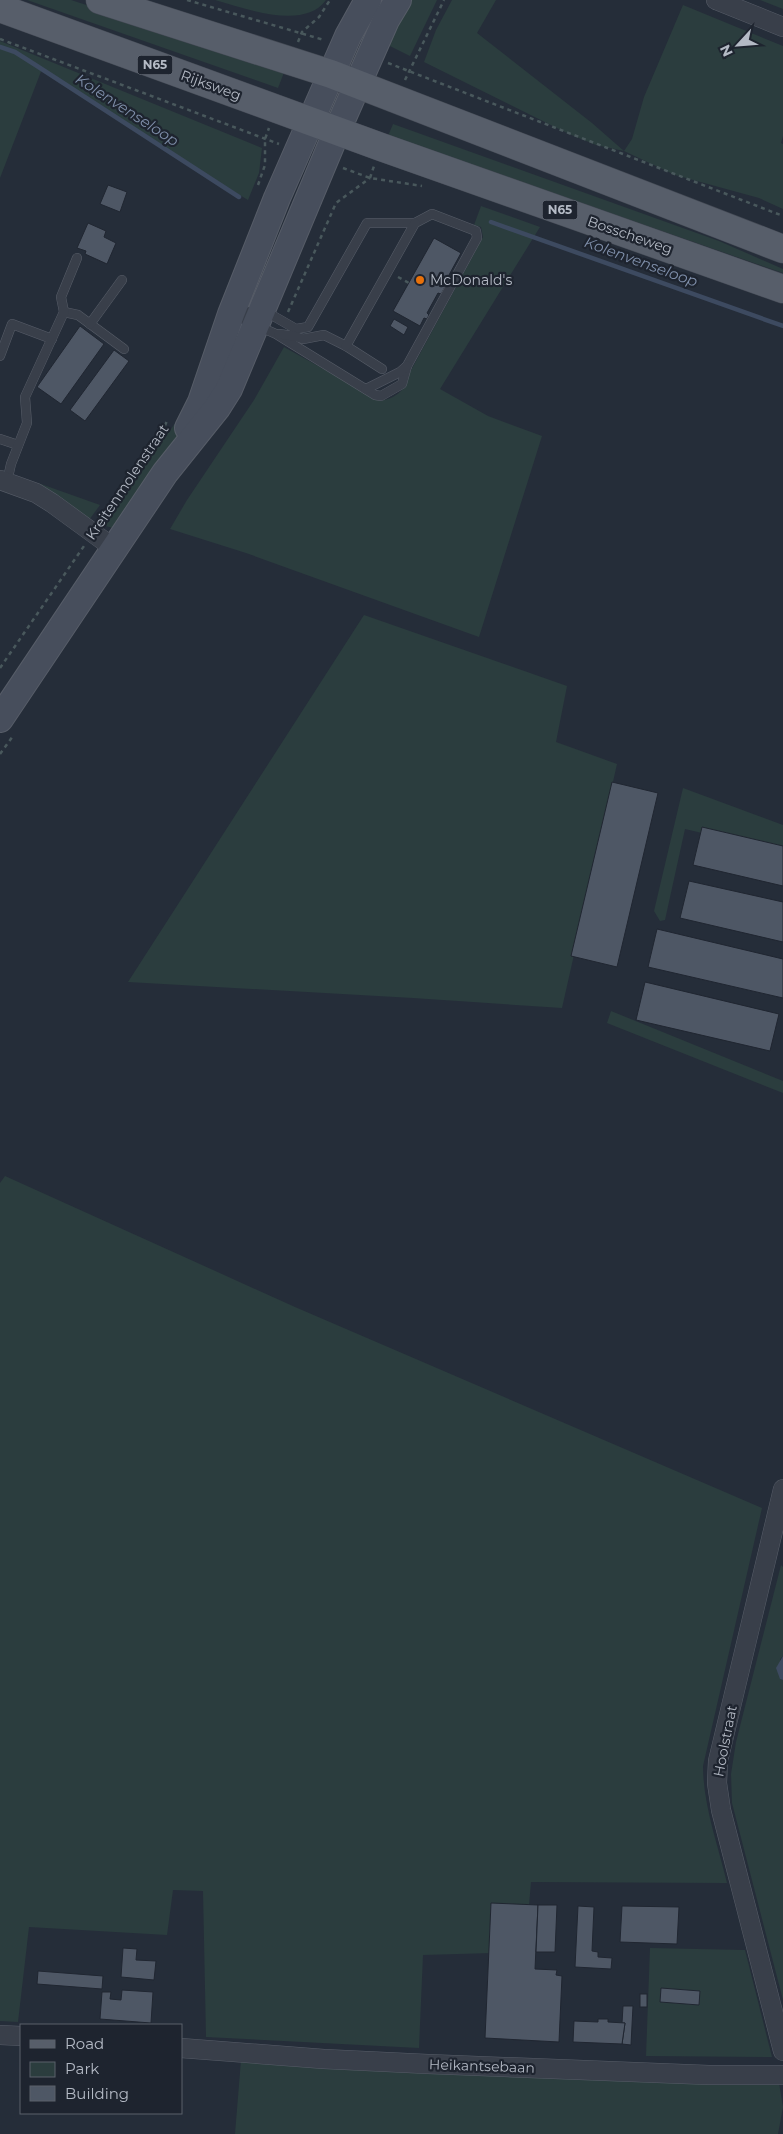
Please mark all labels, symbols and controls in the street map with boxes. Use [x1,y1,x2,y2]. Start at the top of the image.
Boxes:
north arrow [713,20,763,70]
text: N [716,42,737,60]
road number: N65 [138,56,172,74]
street label: Rijksweg [178,66,244,104]
water label: Kolenvenseloop [72,69,182,150]
road number: N65 [542,200,578,220]
street label: Bosscheweg [585,212,675,258]
water label: Kolenvenseloop [582,232,700,291]
place label: McDonald's [430,271,512,289]
marker: McDonald's [414,274,426,286]
street label: Kreitenmolenstraat [82,420,173,543]
street label: Hoolstraat [709,1703,741,1778]
legend [20,2024,182,2114]
text: Road [65,2034,104,2053]
street label: Heikantsebaan [429,2055,535,2077]
text: Park [65,2059,99,2078]
text: Building [65,2084,129,2103]

